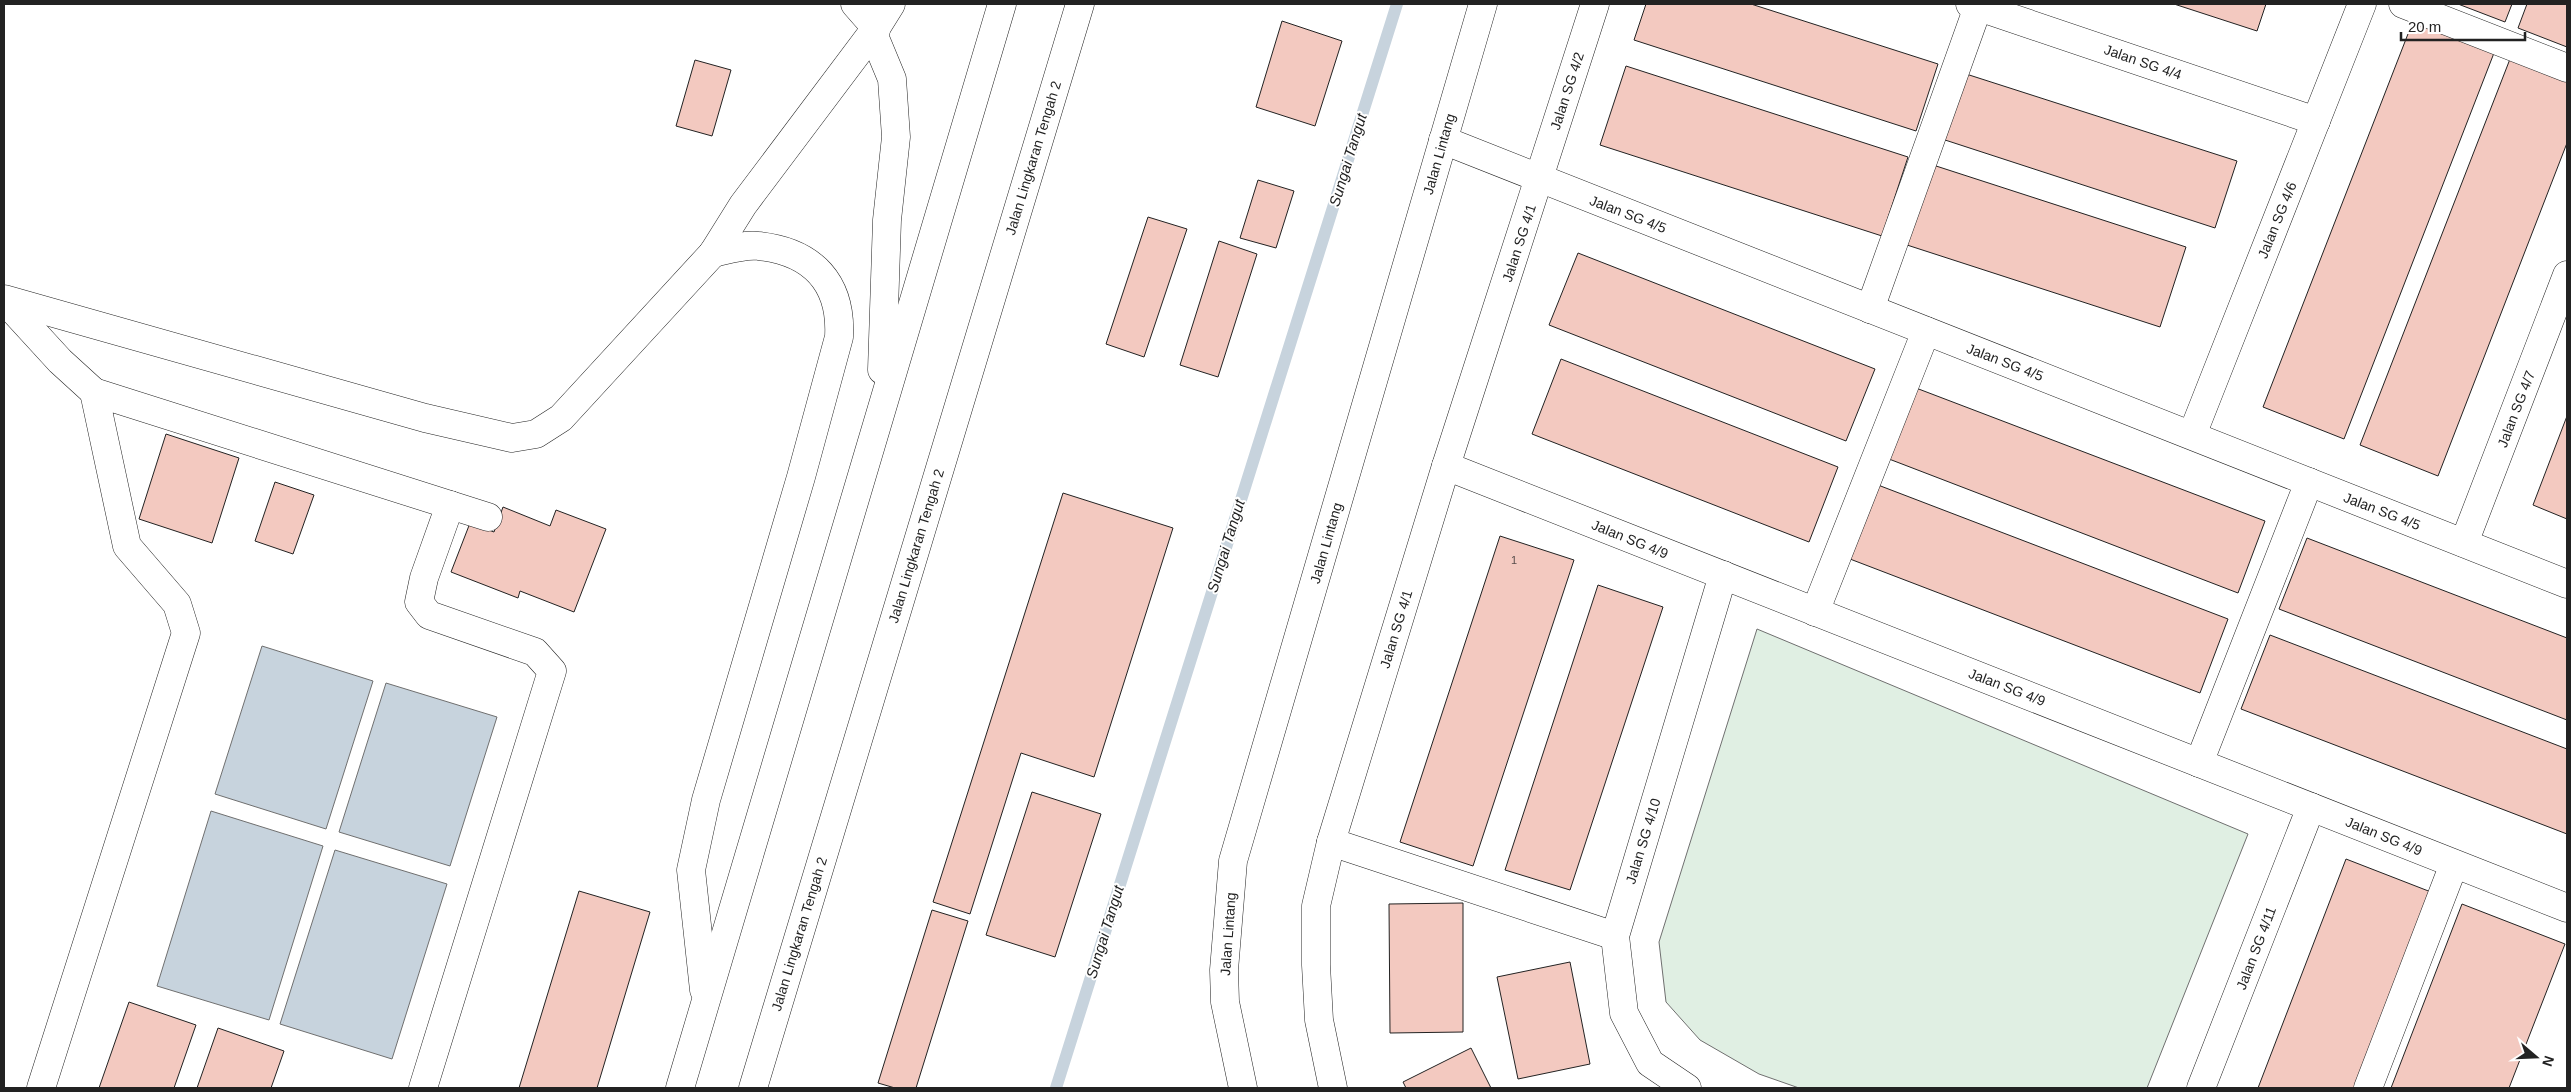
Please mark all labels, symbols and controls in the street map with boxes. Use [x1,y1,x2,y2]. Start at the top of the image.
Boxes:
scale bar [2401,10,2525,42]
text: 20 m [2408,18,2441,35]
street label: Jalan SG 4/4 [2102,41,2184,83]
street label: Jalan SG 4/2 [1547,50,1587,132]
street label: Jalan Lingkaran Tengah 2 [1002,79,1064,237]
water label: Sungai Tangut [1325,111,1370,208]
street label: Jalan Lintang [1420,112,1458,196]
street label: Jalan SG 4/6 [2254,179,2300,261]
street label: Jalan SG 4/5 [1587,192,1669,236]
street label: Jalan SG 4/1 [1499,202,1539,284]
street label: Jalan SG 4/5 [1964,340,2046,384]
street label: Jalan SG 4/7 [2494,368,2538,450]
street label: Jalan Lingkaran Tengah 2 [885,467,947,625]
street label: Jalan SG 4/5 [2341,489,2423,533]
water label: Sungai Tangut [1203,497,1248,594]
street label: Jalan Lintang [1307,501,1345,585]
street label: Jalan SG 4/9 [1589,516,1671,562]
house number: 1 [1511,554,1517,566]
street label: Jalan SG 4/1 [1377,588,1416,670]
street label: Jalan SG 4/9 [1966,665,2048,709]
street label: Jalan SG 4/10 [1622,796,1664,886]
street label: Jalan SG 4/9 [2343,813,2425,859]
street label: Jalan Lingkaran Tengah 2 [768,855,830,1013]
water label: Sungai Tangut [1082,883,1127,980]
street label: Jalan Lintang [1217,892,1239,976]
street label: Jalan SG 4/11 [2233,904,2279,992]
north arrow [2511,1032,2561,1082]
text: N [2539,1054,2558,1069]

